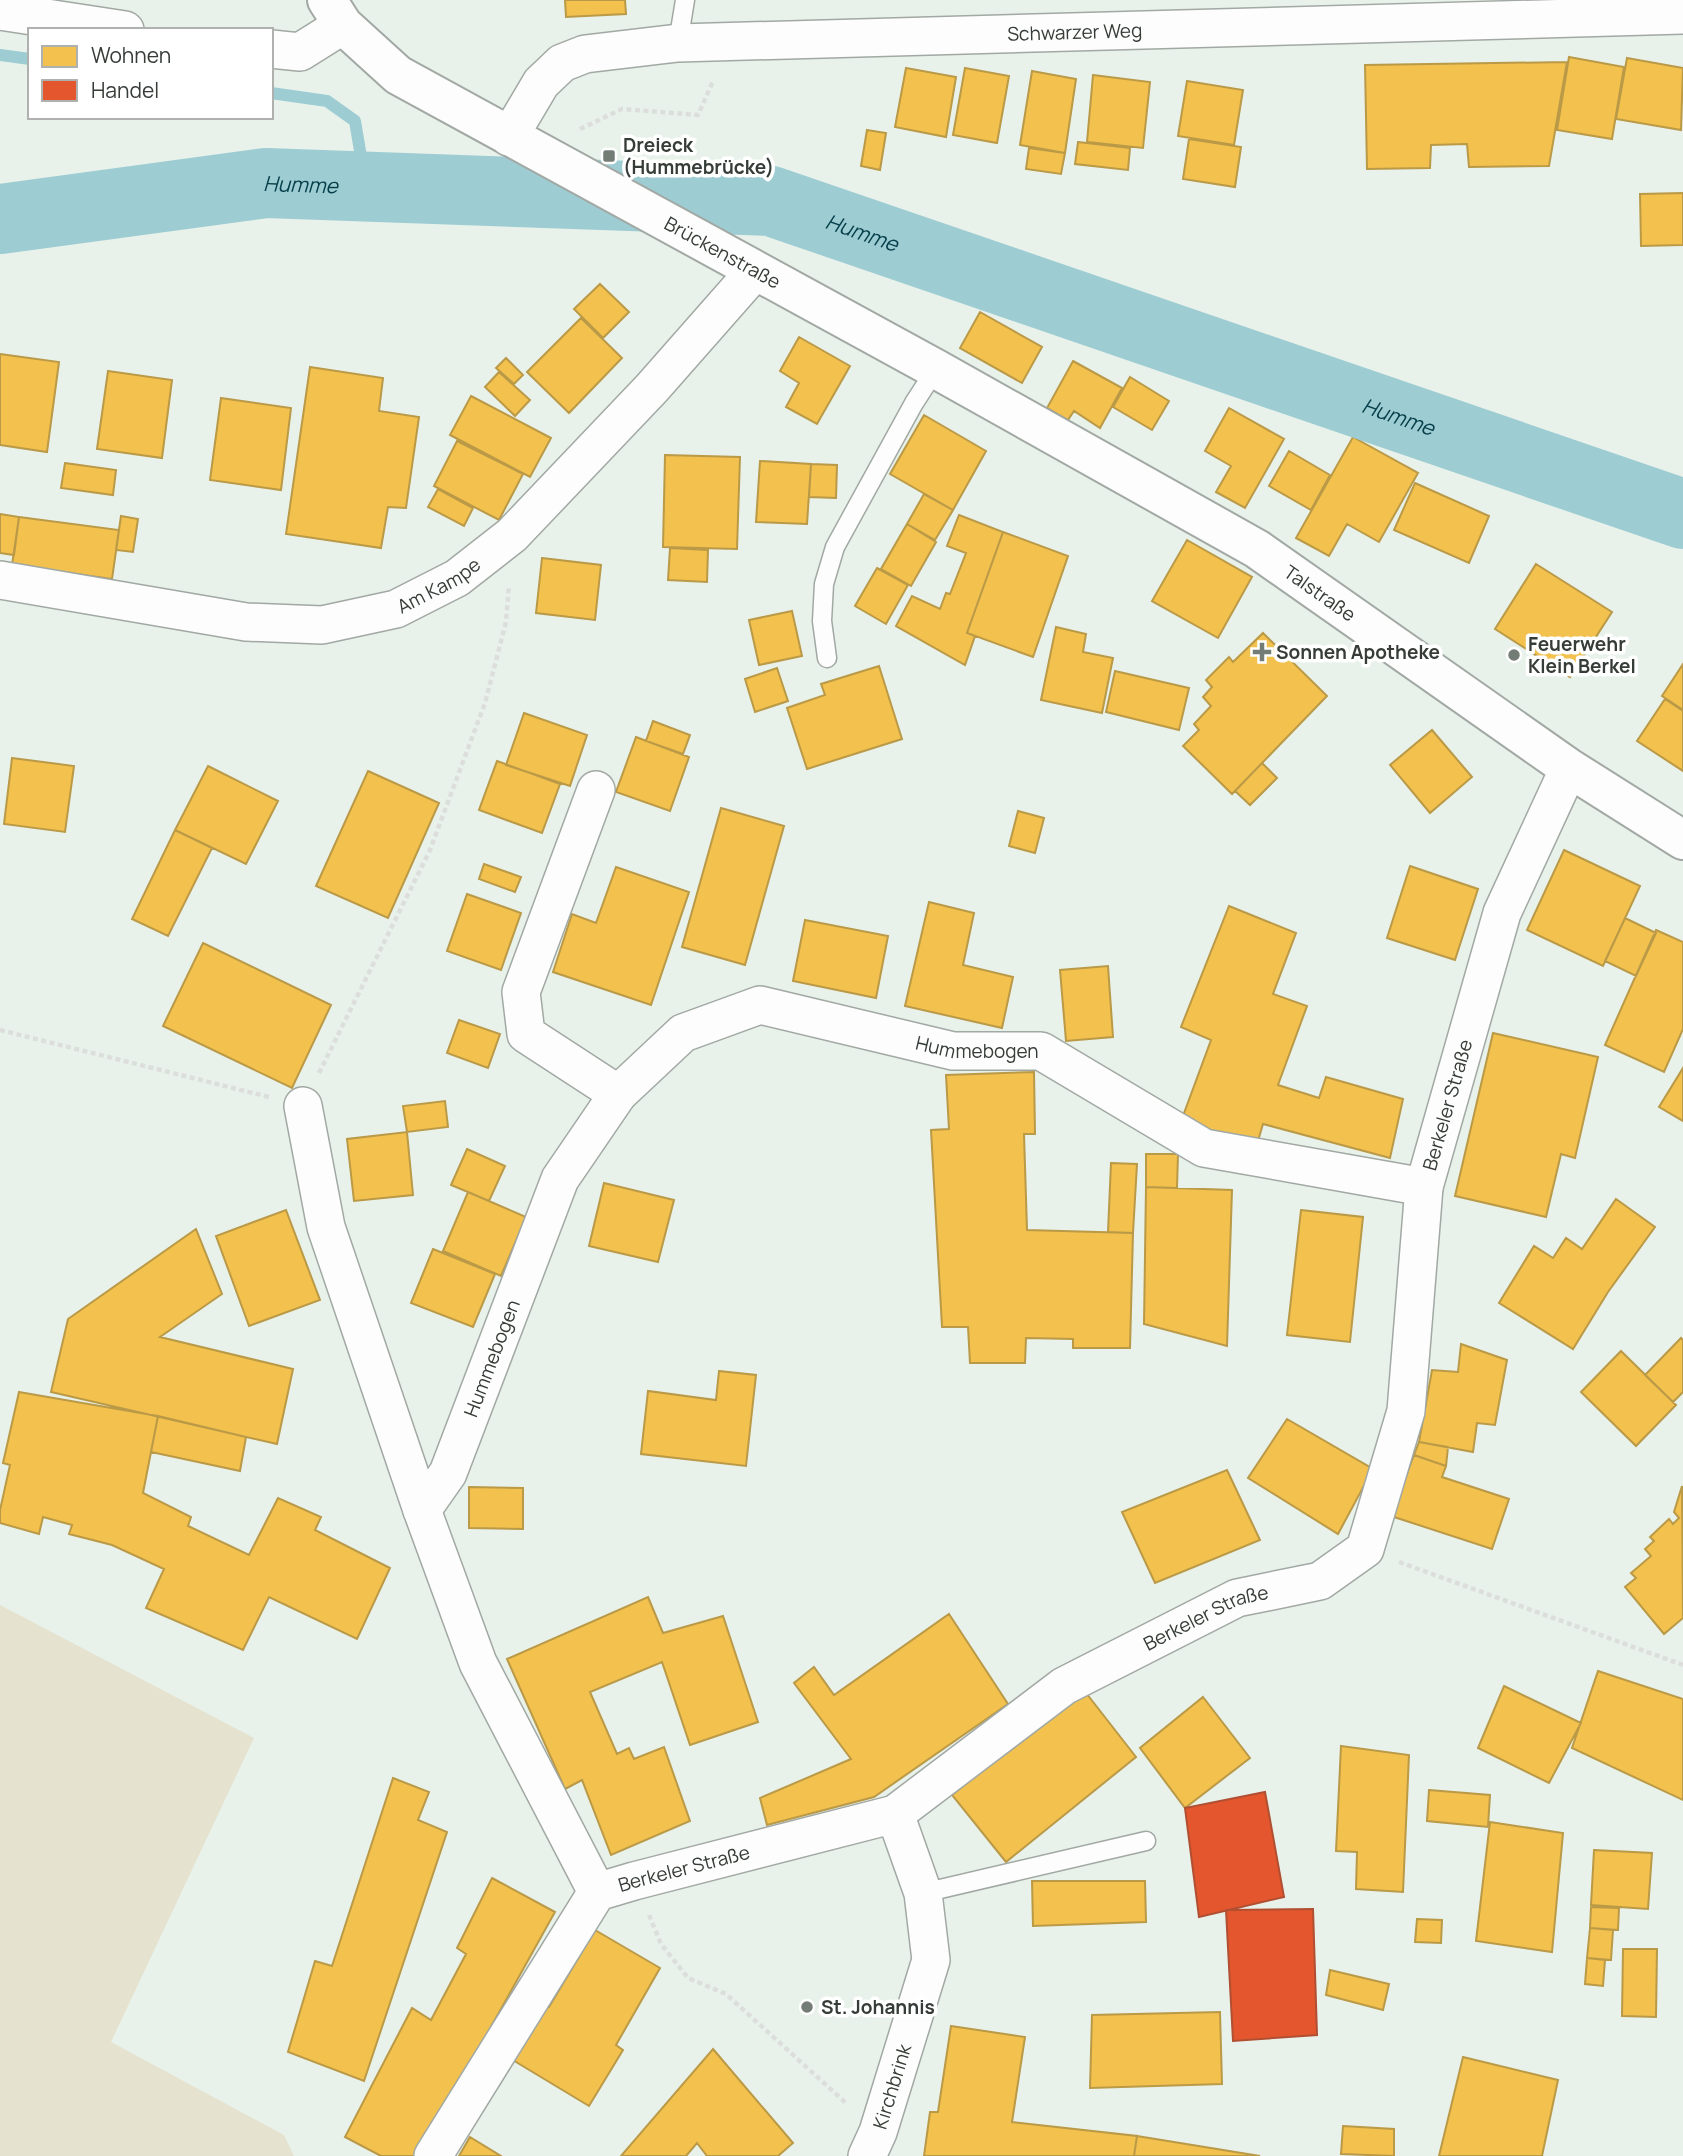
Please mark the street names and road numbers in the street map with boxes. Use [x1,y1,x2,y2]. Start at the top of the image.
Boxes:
street label: Schwarzer Weg [1007,17,1143,47]
street label: Brückenstraße [660,210,785,295]
street label: Am Kampe [392,551,486,619]
street label: Talstraße [1279,559,1361,627]
street label: Hummebogen [913,1030,1039,1064]
street label: Berkeler Straße [1416,1036,1478,1173]
street label: Hummebogen [458,1296,526,1421]
street label: Berkeler Straße [1139,1579,1271,1657]
street label: Berkeler Straße [615,1839,753,1898]
street label: Kirchbrink [867,2040,917,2132]

